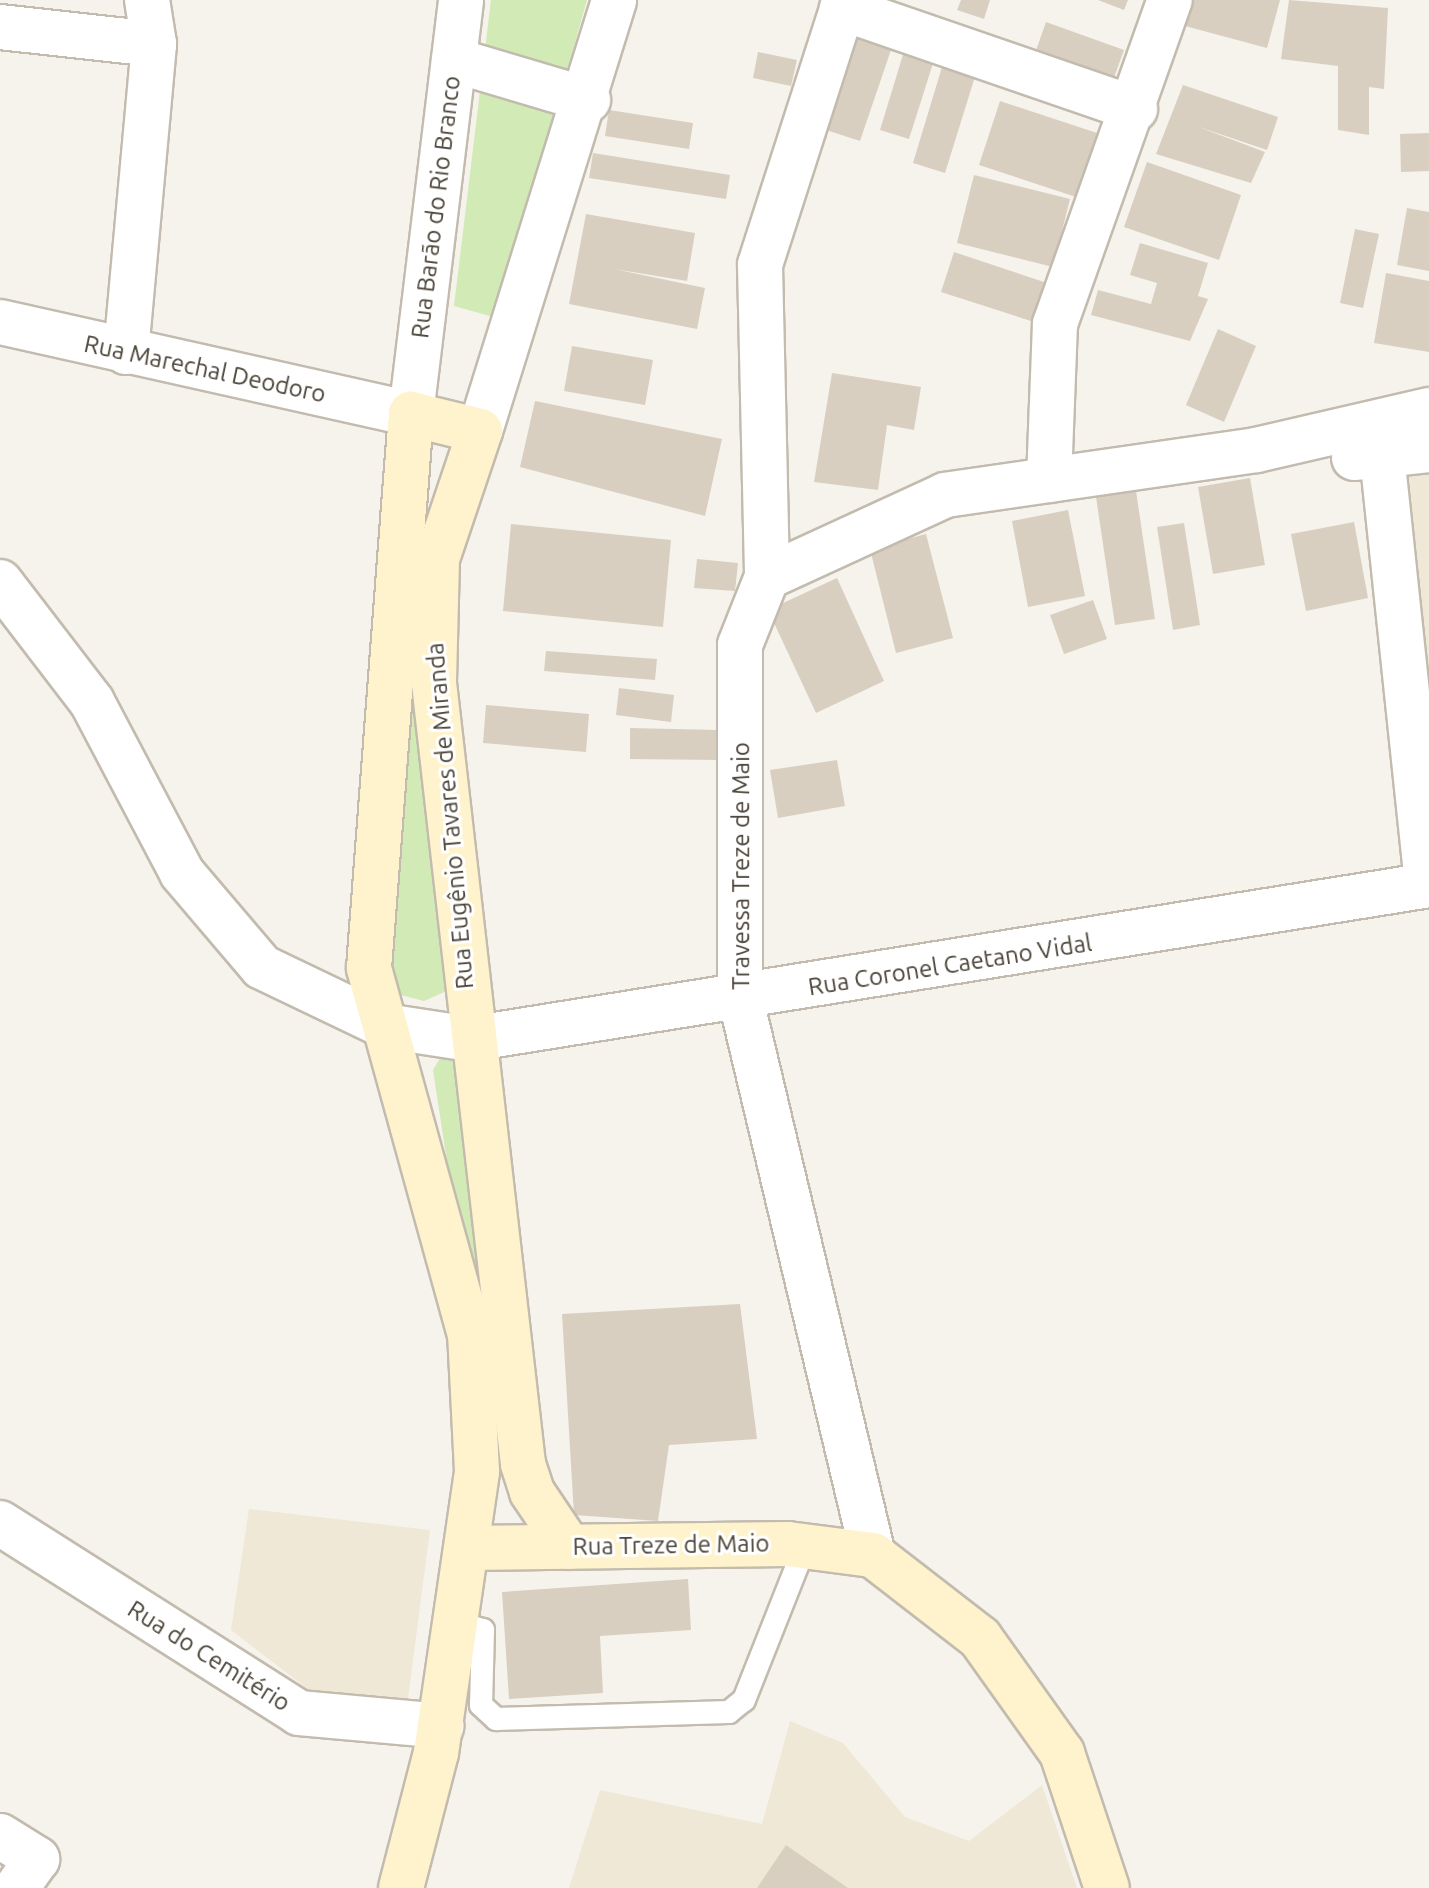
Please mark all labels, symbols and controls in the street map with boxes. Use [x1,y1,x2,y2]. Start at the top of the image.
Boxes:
street label: Rua Barão do Rio Branco [406,74,466,340]
street label: Rua Marechal Deodoro [81,329,329,409]
street label: Rua Eugênio Tavares de Miranda [421,642,479,990]
street label: Travessa Treze de Maio [727,742,755,990]
street label: Rua Coronel Caetano Vidal [806,928,1094,1002]
street label: Rua Treze de Maio [572,1529,770,1561]
street label: Rua do Cemitério [122,1594,296,1718]

